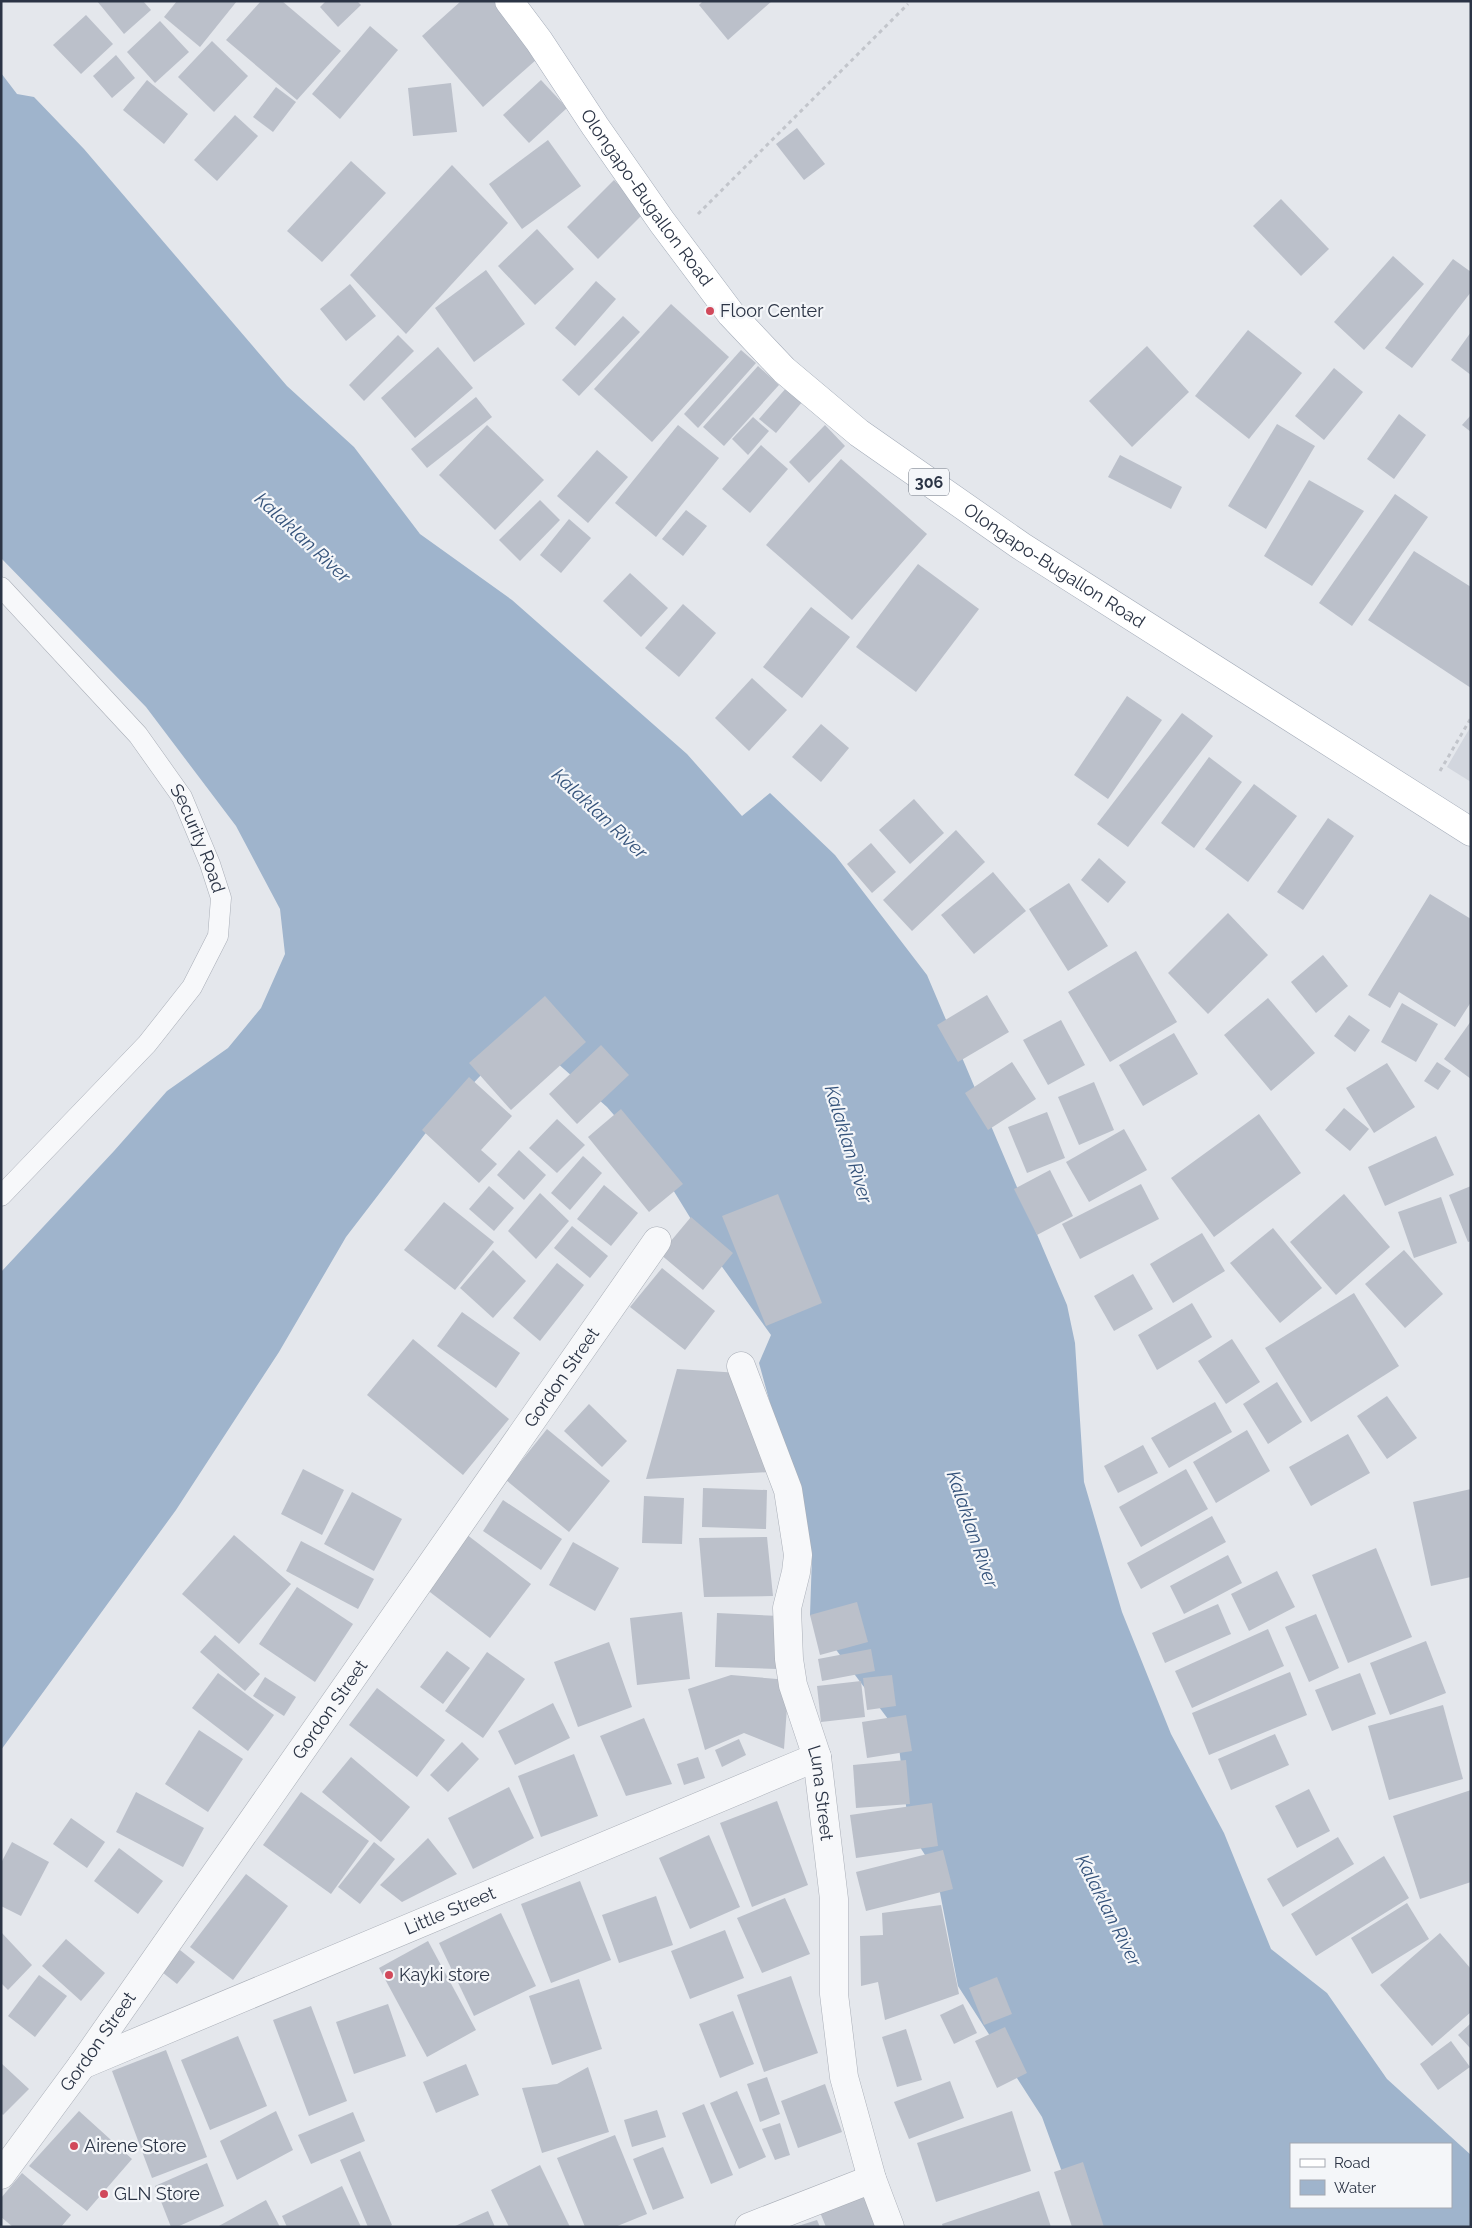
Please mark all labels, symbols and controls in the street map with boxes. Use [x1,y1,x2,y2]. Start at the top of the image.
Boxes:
street label: Olongapo-Bugallon Road [577,105,717,290]
place label: Floor Center [720,300,824,321]
marker: Floor Center [704,305,716,317]
road number: 306 [909,468,949,496]
water label: Kalaklan River [251,487,356,588]
street label: Olongapo-Bugallon Road [960,498,1149,632]
water label: Kalaklan River [548,763,653,864]
street label: Security Road [166,780,230,895]
water label: Kalaklan River [821,1082,878,1207]
street label: Gordon Street [519,1323,603,1431]
water label: Kalaklan River [943,1468,1004,1592]
street label: Gordon Street [288,1655,372,1763]
street label: Luna Street [804,1742,838,1842]
water label: Kalaklan River [1071,1850,1147,1971]
street label: Little Street [401,1882,498,1939]
place label: Kayki store [399,1964,490,1985]
marker: Kayki store [383,1969,395,1981]
street label: Gordon Street [55,1988,140,2095]
place label: Airene Store [84,2135,187,2156]
marker: Airene Store [68,2140,80,2152]
legend [1290,2143,1452,2208]
text: Road [1334,2154,1370,2172]
text: Water [1334,2179,1377,2197]
place label: GLN Store [114,2183,200,2204]
marker: GLN Store [98,2188,110,2200]

